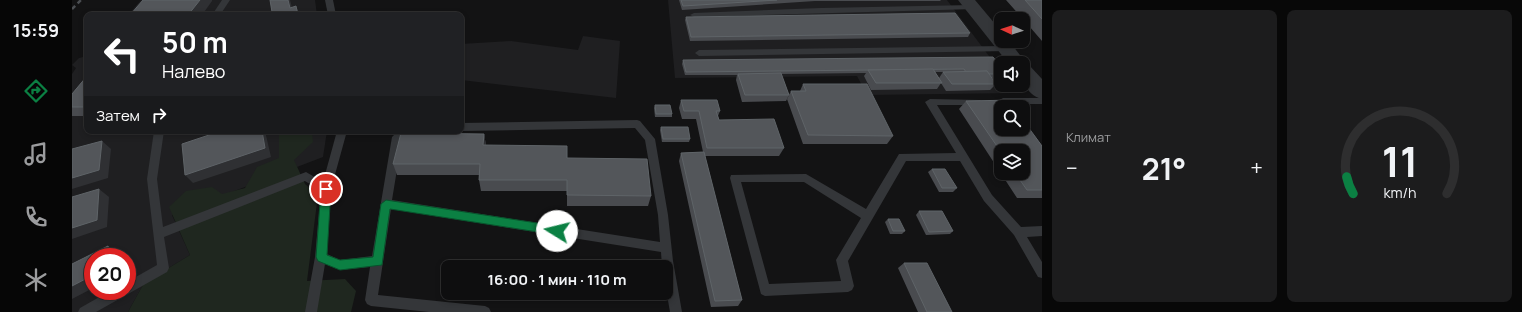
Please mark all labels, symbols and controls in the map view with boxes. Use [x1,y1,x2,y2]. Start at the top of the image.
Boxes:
north arrow [994,12,1030,48]
map controls [994,12,1030,180]
text: 15:59 [13,18,59,42]
text: 50 m [162,23,228,61]
icon: left [96,28,148,80]
button: sound [994,56,1030,92]
text: Налево [162,59,226,83]
icon: directions [22,77,50,105]
button: search [994,100,1030,136]
icon: right [148,104,170,126]
text: Затем [96,105,140,126]
text: Климат [1066,128,1111,146]
text: 11 [1381,133,1418,189]
icon: music [22,140,50,168]
button: layers [994,144,1030,180]
text: 21° [1142,148,1186,189]
text: − [1066,153,1078,183]
text: + [1250,153,1263,183]
pin [309,172,343,206]
icon: arrive [315,178,337,200]
text: km/h [1383,183,1416,202]
icon: phone [22,203,50,231]
position arrow [536,210,578,252]
speed limit sign: 20 [84,248,136,300]
icon: climate [22,266,50,294]
text: 16:00 · 1 мин · 110 m [487,269,627,290]

